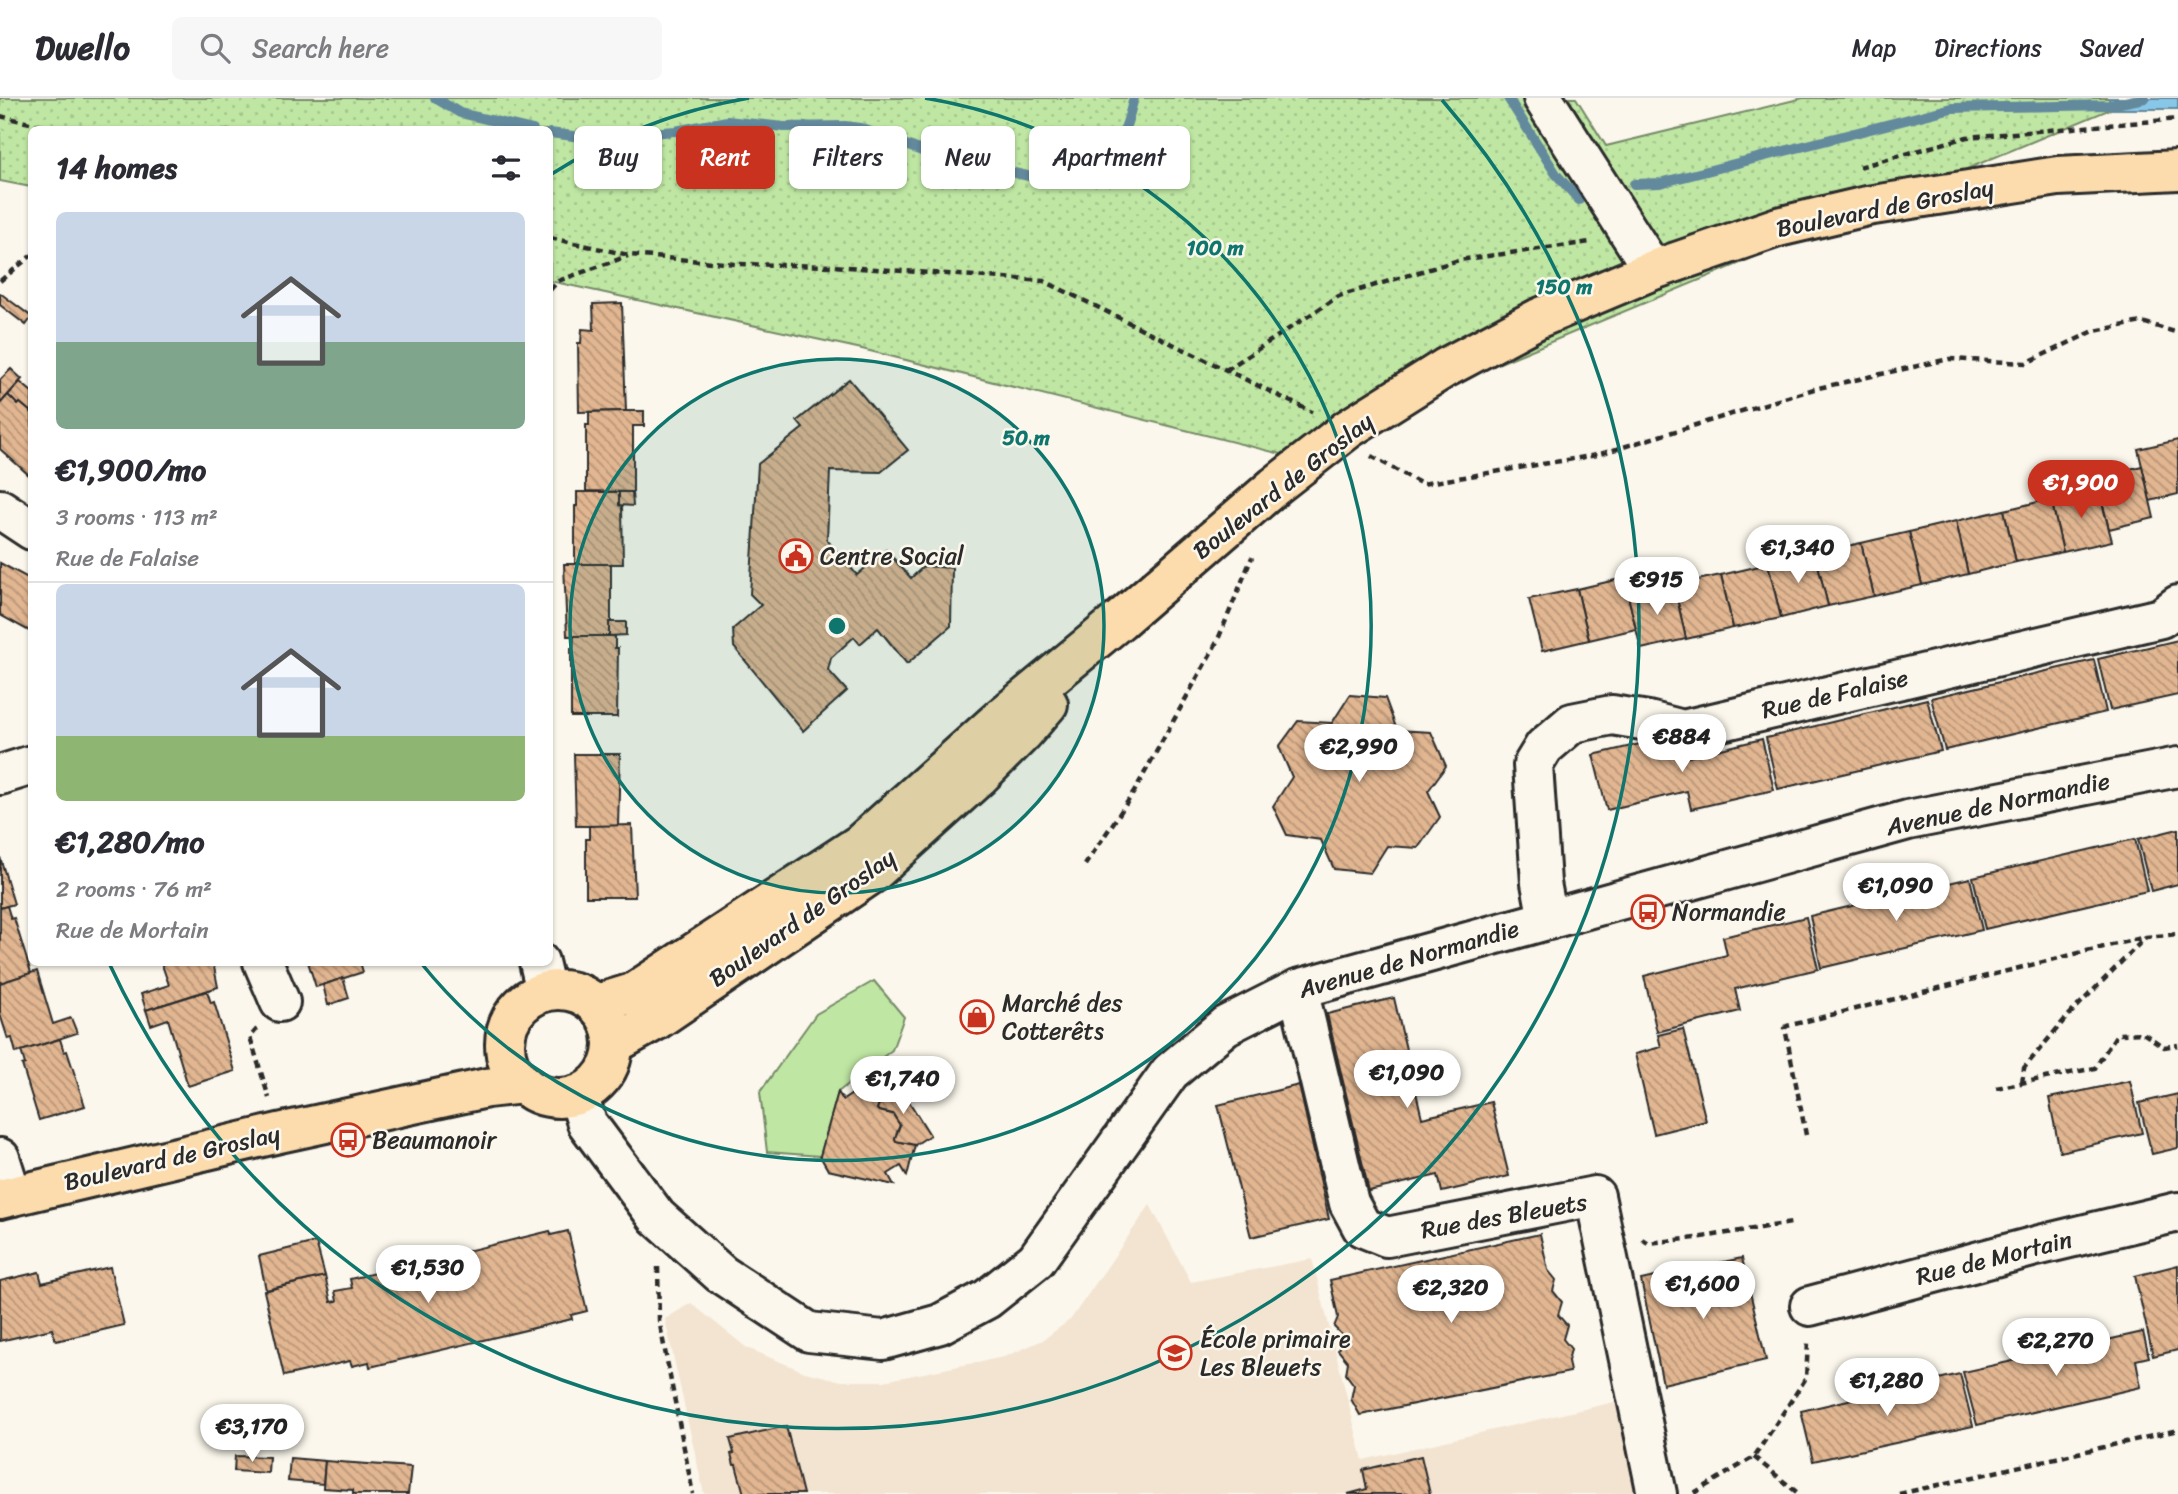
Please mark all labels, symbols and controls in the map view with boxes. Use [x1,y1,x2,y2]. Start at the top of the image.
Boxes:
search box [172,17,662,80]
text: Dwello [35,19,130,77]
text: Search here [252,25,389,71]
text: Map [1852,27,1896,69]
text: Directions [1934,27,2042,69]
text: Saved [2080,27,2143,69]
icon: search [196,29,234,67]
chip: Buy [574,126,662,189]
chip: Rent [676,126,775,189]
chip: Filters [789,126,907,189]
chip: New [921,126,1015,189]
chip: Apartment [1029,126,1190,189]
text: 14 homes [56,141,177,195]
icon: filters [487,149,525,187]
street label: Boulevard de Groslay [1773,166,1998,250]
text: 100 m [1186,229,1244,267]
icon: home [228,258,354,384]
text: 150 m [1536,268,1593,306]
street label: Boulevard de Groslay [1183,401,1383,570]
text: 50 m [1002,419,1051,457]
text: €1,900/mo [56,443,206,497]
pin: €1,900 [2024,460,2138,520]
text: €1,900 [2044,462,2118,503]
text: 3 rooms · 113 m² [56,497,218,538]
pin: €1,340 [1741,526,1855,585]
text: €1,340 [1762,527,1834,568]
place label: Centre Social [820,535,965,577]
public building icon: Centre Social [777,537,815,575]
text: Rue de Falaise [56,538,199,579]
pin: €915 [1616,558,1698,617]
text: €915 [1630,559,1684,600]
centre of rings [825,614,849,638]
icon: home [228,630,354,756]
street label: Rue de Falaise [1758,657,1912,731]
pin: €884 [1641,714,1723,774]
text: €884 [1653,716,1711,757]
pin: €2,990 [1302,724,1416,784]
text: €2,990 [1320,726,1398,767]
street label: Avenue de Normandie [1881,760,2114,848]
text: €1,280/mo [56,815,204,869]
street label: Boulevard de Groslay [700,837,905,998]
pin: €1,090 [1839,864,1953,923]
text: €1,090 [1859,865,1933,906]
text: 2 rooms · 76 m² [56,869,212,910]
place label: Normandie [1672,891,1786,933]
bus stop icon: Normandie [1629,893,1667,931]
street label: Avenue de Normandie [1293,907,1524,1011]
text: Rue de Mortain [56,910,209,951]
place label: Marché des Cotterêts [1002,982,1123,1052]
shop icon: Marché des Cotterêts [958,998,996,1036]
pin: €1,090 [1350,1051,1464,1110]
text: €1,090 [1370,1052,1444,1093]
pin: €1,740 [846,1056,960,1116]
text: €1,740 [866,1058,940,1099]
street label: Boulevard de Groslay [60,1113,285,1203]
place label: Beaumanoir [372,1119,498,1161]
bus stop icon: Beaumanoir [329,1121,367,1159]
street label: Rue des Bleuets [1418,1181,1590,1251]
street label: Rue de Mortain [1912,1218,2076,1298]
pin: €1,530 [371,1246,485,1305]
text: €1,530 [392,1247,464,1288]
pin: €1,600 [1646,1262,1760,1321]
text: €1,600 [1666,1263,1740,1304]
pin: €2,320 [1394,1266,1508,1325]
text: €2,320 [1413,1267,1489,1308]
place label: École primaire Les Bleuets [1200,1318,1351,1388]
pin: €2,270 [1999,1318,2113,1378]
text: €2,270 [2018,1320,2094,1361]
school or university icon: École primaire Les Bleuets [1156,1334,1194,1372]
pin: €1,280 [1830,1358,1944,1418]
text: €1,280 [1850,1360,1924,1401]
pin: €3,170 [195,1404,309,1464]
text: €3,170 [216,1406,288,1447]

